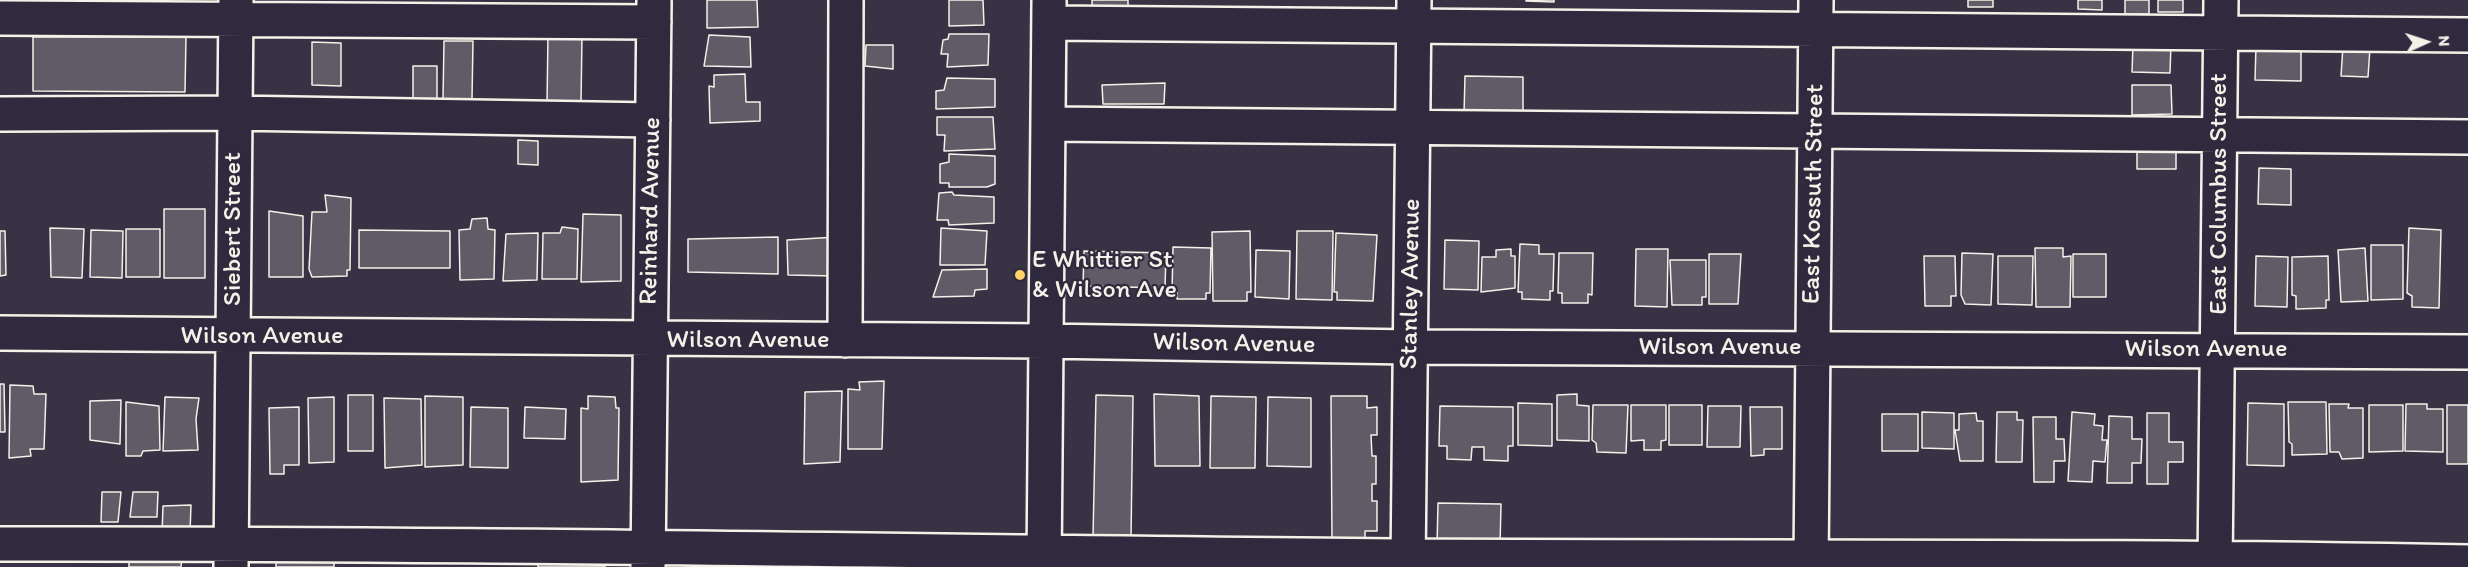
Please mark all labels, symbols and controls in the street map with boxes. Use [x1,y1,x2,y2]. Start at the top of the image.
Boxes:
north arrow [2396,12,2456,72]
text: N [2435,35,2454,47]
street label: East Columbus Street [2203,73,2235,315]
street label: East Kossuth Street [1796,84,1832,304]
street label: Reinhard Avenue [634,117,668,305]
street label: Siebert Street [217,152,249,306]
street label: Stanley Avenue [1394,198,1428,370]
place label: E Whittier St & Wilson Ave [1032,244,1177,306]
marker: E Whittier St & Wilson Ave [1013,268,1027,282]
street label: Wilson Avenue [181,320,343,352]
street label: Wilson Avenue [667,324,829,356]
street label: Wilson Avenue [1152,327,1316,361]
street label: Wilson Avenue [1639,331,1801,363]
street label: Wilson Avenue [2125,333,2287,365]

